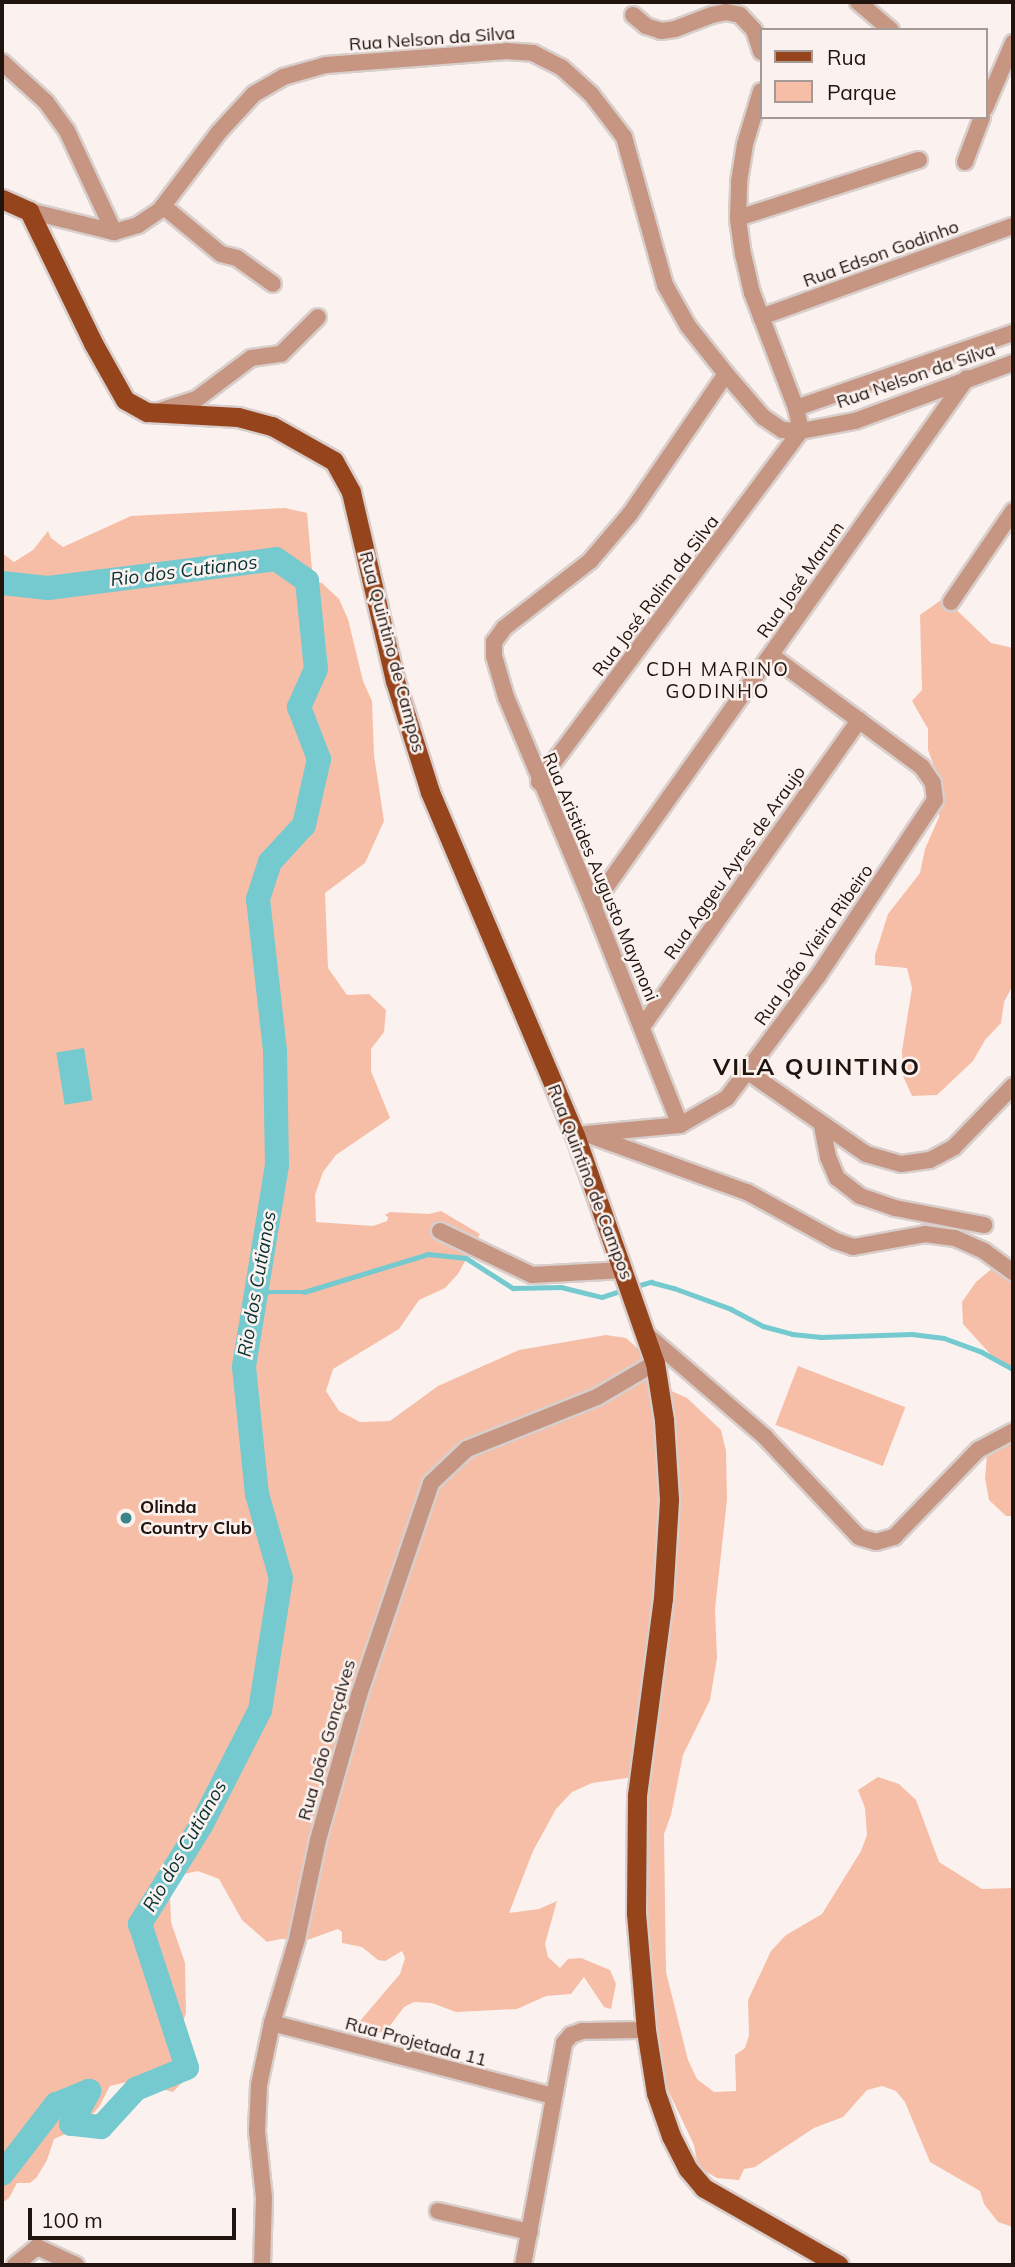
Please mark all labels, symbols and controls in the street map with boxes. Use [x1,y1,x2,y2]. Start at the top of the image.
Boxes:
street label: Rua Nelson da Silva [348,22,516,56]
legend [760,28,987,119]
text: Rua [827,44,866,70]
text: Parque [827,79,896,105]
street label: Rua Edson Godinho [800,216,962,292]
street label: Rua Nelson da Silva [834,339,998,413]
street label: Rua José Rolim da Silva [588,511,724,681]
street label: Rua José Marum [753,518,849,642]
street label: Rua Quintino de Campos [355,549,429,755]
water label: Rio dos Cutianos [109,551,259,591]
district label: CDH MARINO GODINHO [647,659,789,703]
street label: Rua Aristides Augusto Maymoni [538,750,662,1004]
street label: Rua Aggeu Ayres de Araujo [660,762,810,964]
street label: Rua João Vieira Ribeiro [750,860,878,1030]
district label: VILA QUINTINO [715,1053,919,1081]
street label: Rua Quintino de Campos [543,1081,637,1283]
water label: Rio dos Cutianos [233,1209,281,1359]
place label: Olinda Country Club [140,1497,252,1540]
marker: Olinda Country Club [118,1510,134,1526]
street label: Rua João Gonçalves [294,1657,360,1823]
water label: Rio dos Cutianos [138,1776,232,1916]
street label: Rua Projetada 11 [343,2013,489,2071]
scale bar [32,2194,240,2238]
text: 100 m [41,2207,103,2233]

